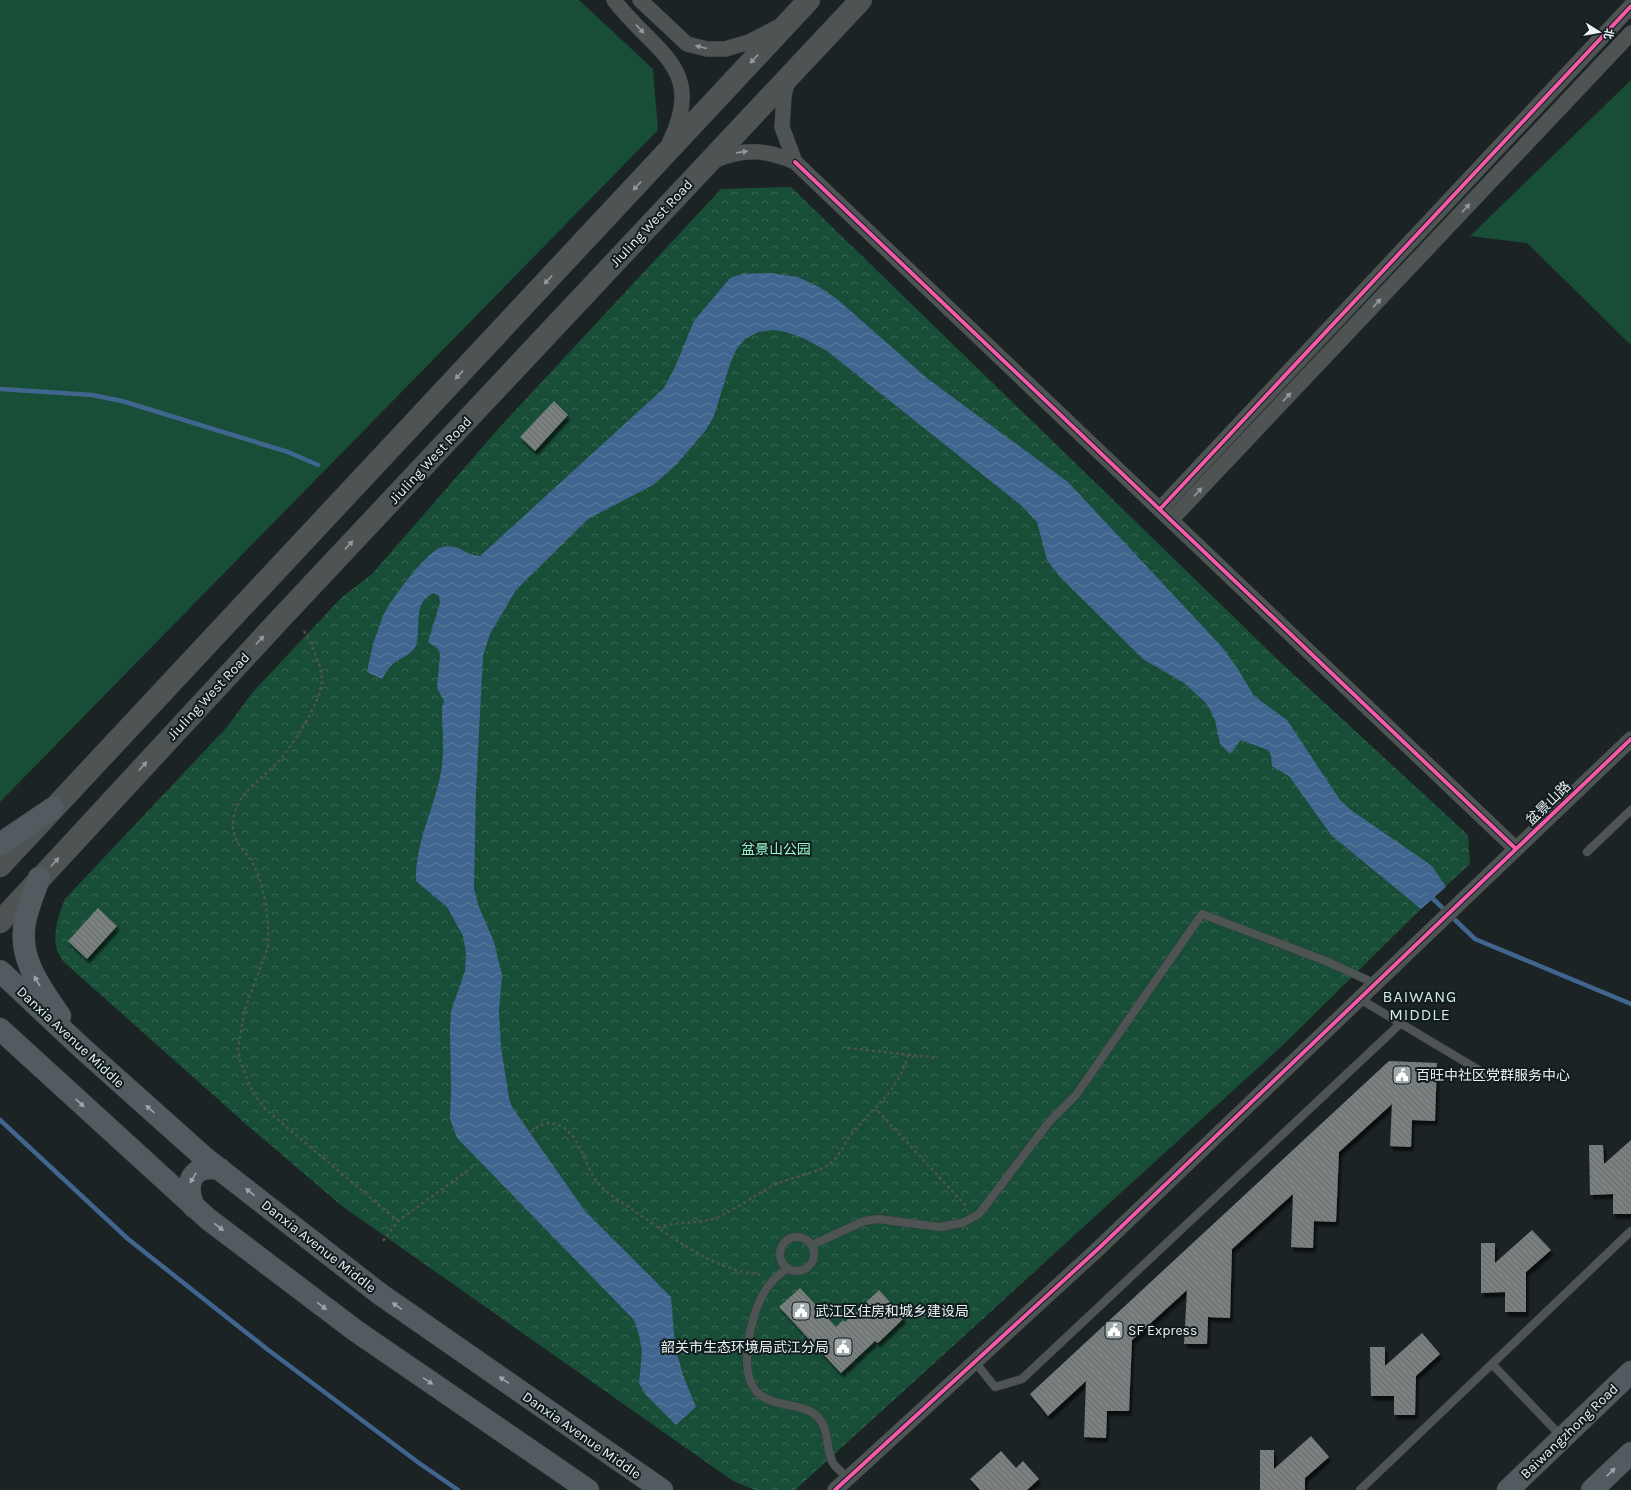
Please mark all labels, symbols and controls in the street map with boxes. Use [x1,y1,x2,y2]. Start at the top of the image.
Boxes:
north arrow [1579,12,1619,52]
one-way arrow [635,24,645,34]
text: 北 [1601,27,1616,40]
one-way arrow [695,44,707,50]
one-way arrow [750,55,759,64]
one-way arrow [736,149,748,155]
street label: Jiuling West Road [606,176,696,271]
one-way arrow [633,181,642,191]
one-way arrow [1461,203,1471,213]
one-way arrow [544,275,553,286]
one-way arrow [1372,298,1381,308]
one-way arrow [455,370,464,380]
one-way arrow [1283,392,1292,402]
street label: Jiuling West Road [385,413,475,508]
one-way arrow [1193,487,1203,497]
one-way arrow [344,541,353,550]
one-way arrow [255,635,264,645]
street label: Jiuling West Road [163,649,253,744]
one-way arrow [138,762,147,771]
street label: 盆景山路 [1522,778,1574,829]
park label: 盆景山公园 [741,841,811,858]
one-way arrow [50,857,59,867]
one-way arrow [34,975,40,987]
street label: Danxia Avenue Middle [13,983,128,1092]
district label: BAIWANG MIDDLE [1383,987,1457,1024]
public building icon: 百旺中社区党群服务中心 [1391,1064,1413,1086]
place label: 百旺中社区党群服务中心 [1416,1067,1570,1084]
one-way arrow [75,1098,85,1108]
one-way arrow [145,1104,155,1113]
one-way arrow [190,1172,197,1184]
one-way arrow [244,1188,255,1197]
street label: Danxia Avenue Middle [258,1196,379,1296]
one-way arrow [213,1223,224,1231]
public building icon: 武江区住房和城乡建设局 [790,1300,812,1322]
one-way arrow [317,1301,328,1310]
one-way arrow [392,1302,402,1310]
place label: 武江区住房和城乡建设局 [815,1303,969,1320]
public building icon: SF Express [1103,1319,1125,1341]
place label: SF Express [1128,1322,1197,1339]
public building icon: 韶关市生态环境局武江分局 [832,1336,854,1358]
place label: 韶关市生态环境局武江分局 [661,1339,829,1356]
one-way arrow [498,1376,509,1384]
one-way arrow [423,1377,434,1385]
street label: Baiwangzhong Road [1517,1380,1622,1482]
street label: Danxia Avenue Middle [519,1388,644,1483]
one-way arrow [1606,1467,1617,1476]

